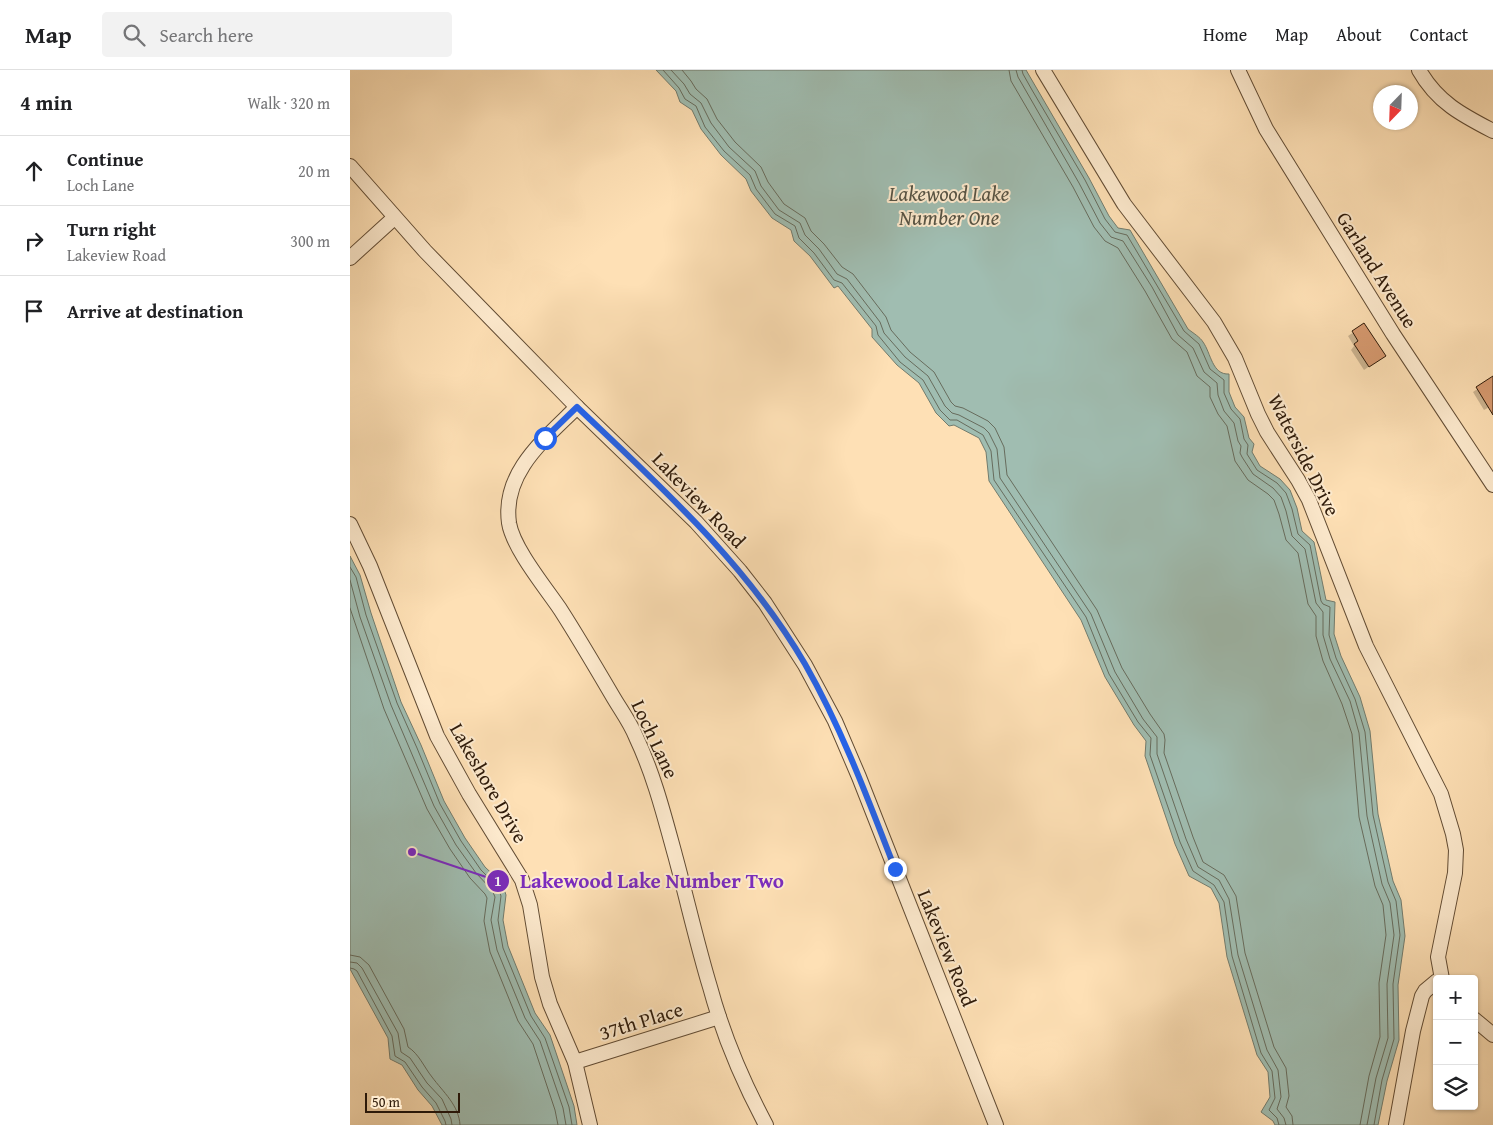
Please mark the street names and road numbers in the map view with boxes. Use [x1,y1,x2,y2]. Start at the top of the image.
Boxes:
street label: Garland Avenue [1330,206,1425,334]
street label: Waterside Drive [1261,389,1348,521]
street label: Lakeview Road [646,445,753,554]
street label: Loch Lane [625,695,686,783]
street label: Lakeshore Drive [443,717,536,848]
street label: Lakeview Road [911,885,984,1011]
street label: 37th Place [595,994,686,1047]

